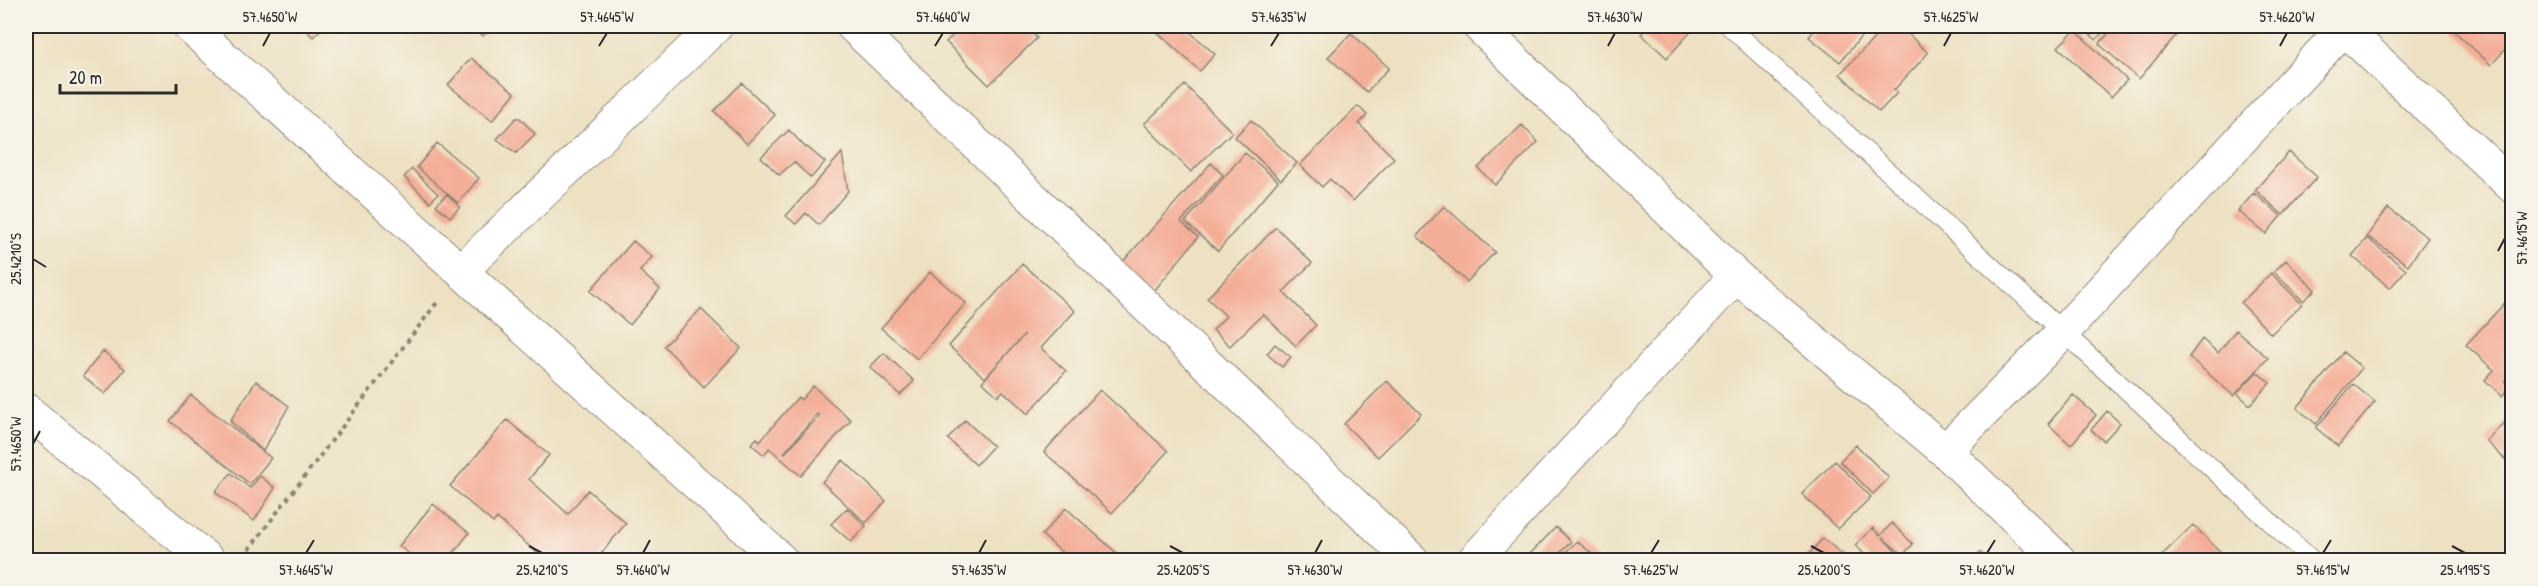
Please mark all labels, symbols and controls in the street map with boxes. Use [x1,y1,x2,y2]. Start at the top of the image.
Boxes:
text: 57.4650°W [243,6,298,27]
text: 57.4645°W [580,6,634,27]
text: 57.4640°W [916,6,971,27]
text: 57.4635°W [1252,6,1307,27]
text: 57.4630°W [1588,6,1643,27]
text: 57.4625°W [1924,6,1979,27]
text: 57.4620°W [2259,6,2315,27]
scale bar [60,57,176,95]
text: 20 m [69,65,102,90]
text: 57.4615°W [2511,211,2532,265]
text: 25.4210°S [5,233,26,285]
text: 57.4650°W [5,416,26,471]
text: 57.4645°W [279,559,333,580]
text: 25.4210°S [516,559,568,580]
text: 57.4640°W [616,559,671,580]
text: 57.4635°W [952,559,1007,580]
text: 25.4205°S [1157,559,1209,580]
text: 57.4630°W [1288,559,1343,580]
text: 57.4625°W [1624,559,1679,580]
text: 25.4200°S [1797,559,1851,580]
text: 57.4620°W [1959,559,2015,580]
text: 57.4615°W [2296,559,2350,580]
text: 25.4195°S [2440,559,2490,580]

